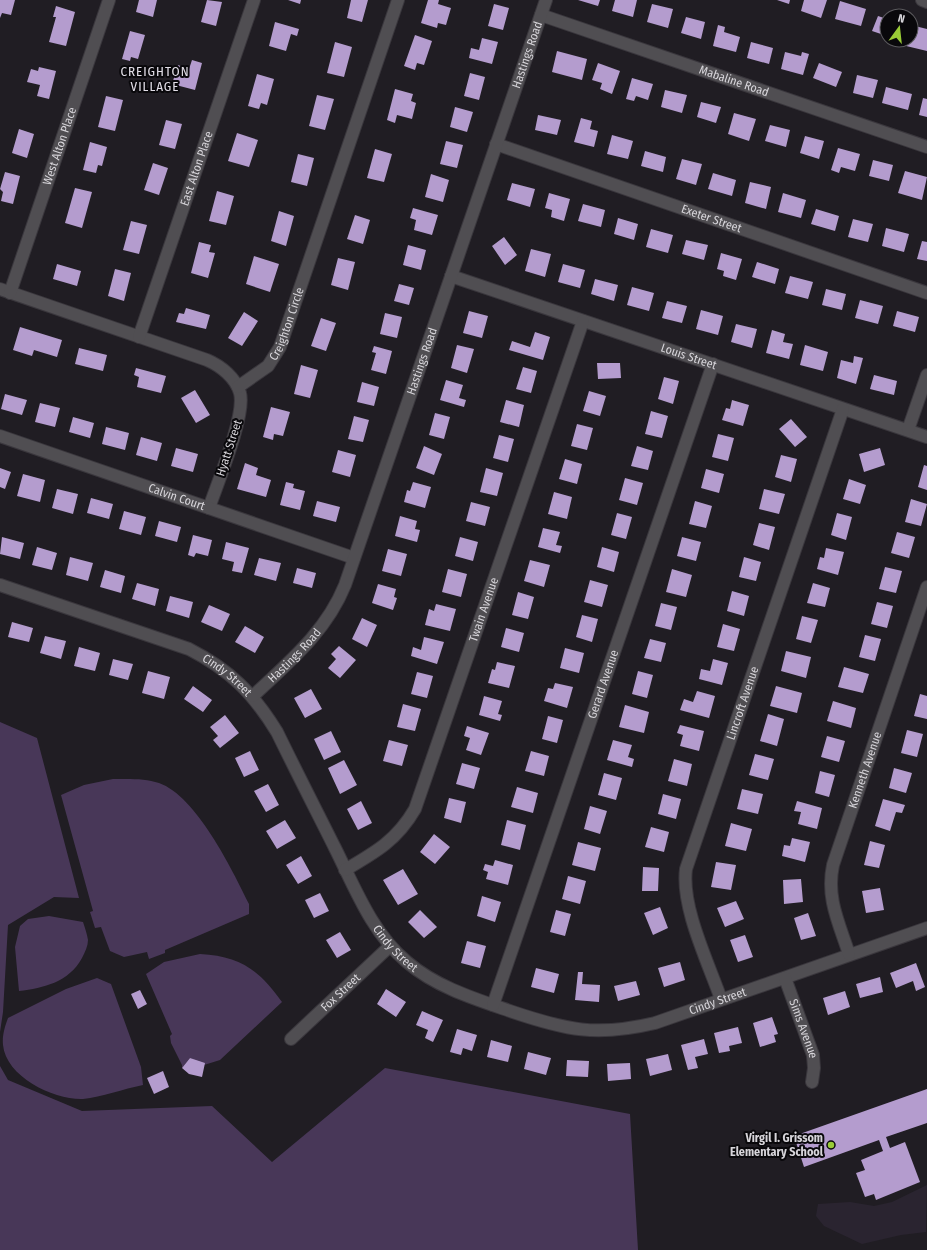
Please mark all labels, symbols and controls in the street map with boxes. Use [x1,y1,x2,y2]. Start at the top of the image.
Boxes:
north arrow [879,8,919,48]
text: N [897,12,906,26]
street label: Hastings Road [509,20,545,90]
street label: Mabaline Road [697,63,771,99]
district label: CREIGHTON VILLAGE [120,64,190,94]
street label: West Alton Place [40,105,79,187]
street label: East Alton Place [177,129,216,208]
street label: Exeter Street [679,202,744,235]
street label: Creighton Circle [266,286,307,363]
street label: Hastings Road [404,326,440,397]
street label: Louis Street [659,340,719,372]
street label: Hyatt Street [213,418,245,478]
street label: Calvin Court [147,481,207,513]
street label: Twain Avenue [466,576,501,644]
street label: Hastings Road [265,626,324,685]
street label: Gerard Avenue [585,648,621,721]
street label: Cindy Street [200,651,255,699]
street label: Lincroft Avenue [724,665,762,742]
street label: Kenneth Avenue [846,730,885,810]
street label: Cindy Street [370,922,421,975]
street label: Fox Street [318,971,363,1014]
street label: Cindy Street [687,985,748,1018]
street label: Sims Avenue [786,997,820,1059]
place label: Virgil I. Grissom Elementary School [730,1131,824,1159]
marker: Virgil I. Grissom Elementary School [826,1140,836,1150]

